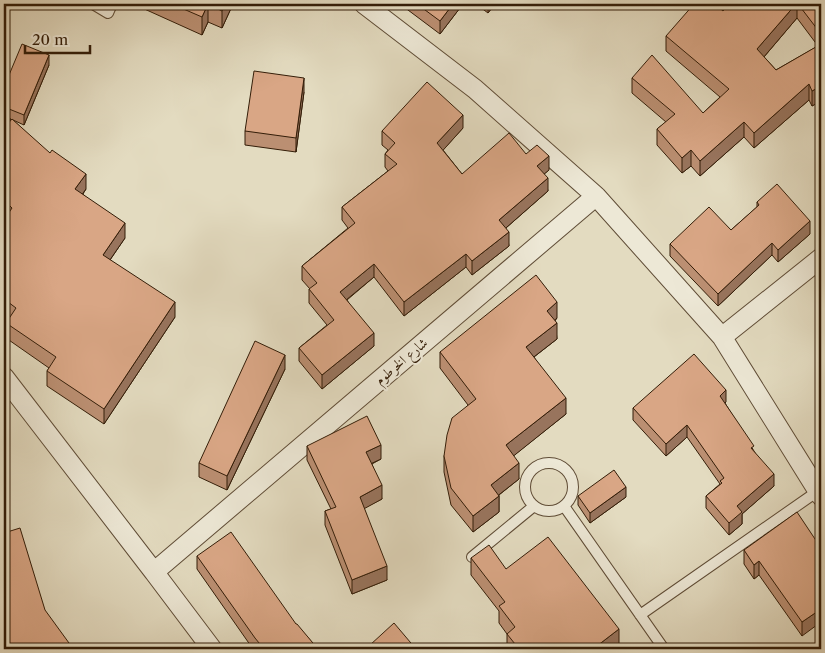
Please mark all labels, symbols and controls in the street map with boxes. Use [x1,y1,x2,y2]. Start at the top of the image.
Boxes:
scale bar [25,22,90,54]
text: 20 m [32,30,68,49]
street label: شارع الخرطوم [371,334,434,391]

